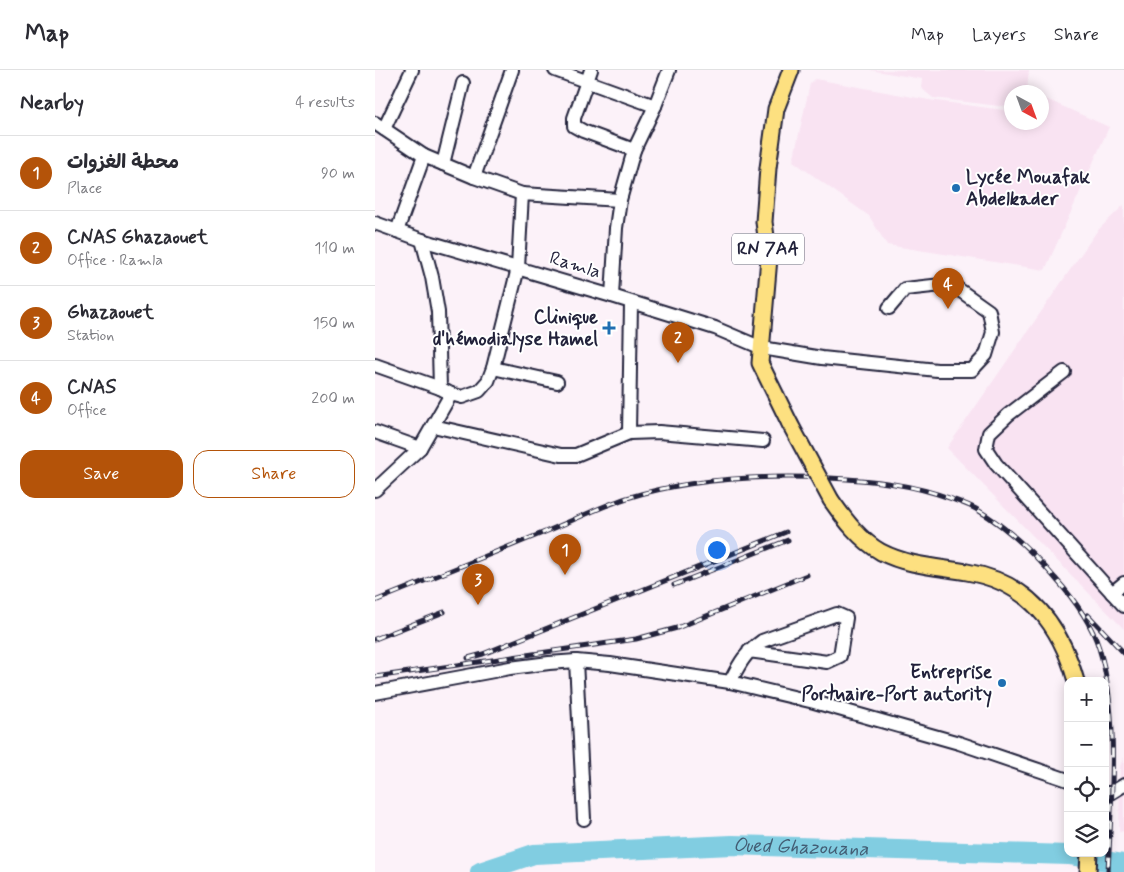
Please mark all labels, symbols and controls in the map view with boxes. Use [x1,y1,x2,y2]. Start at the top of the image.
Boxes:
text: Map [25,19,69,50]
text: Map [911,23,944,47]
text: Layers [972,23,1026,47]
text: Share [1054,23,1099,47]
north arrow [1004,85,1049,130]
text: Nearby [20,89,84,117]
text: 4 results [295,92,355,113]
text: محطة الغزوات [67,150,179,175]
text: 1 [32,163,40,184]
text: 90 m [321,163,355,184]
place label: Lycée Mouafak Abdelkader [966,165,1091,212]
text: Place [67,178,102,199]
marker: Lycée Mouafak Abdelkader [950,182,962,194]
text: CNAS Ghazaouet [67,225,208,250]
road number: RN 7AA [732,233,804,264]
text: 2 [32,238,40,259]
text: 110 m [314,238,355,259]
street label: Ramla [546,245,604,285]
text: Office · Ramla [67,250,163,271]
pin: 4 [932,268,964,309]
text: Ghazaouet [67,300,154,325]
place label: Clinique d'hémodialyse Hamel [433,305,598,353]
text: 3 [32,313,40,334]
text: 150 m [313,313,355,334]
marker: Clinique d'hémodialyse Hamel [602,321,616,335]
pin: 2 [662,322,694,363]
text: Station [67,325,114,346]
text: CNAS [67,375,116,400]
text: 4 [31,388,41,409]
text: 200 m [311,388,355,409]
text: Office [67,400,107,421]
button: Save [20,450,183,498]
button: Share [193,450,355,498]
pin: 1 [549,534,581,575]
your location [704,537,730,563]
pin: 3 [462,564,494,605]
place label: Entreprise Portuaire-Port autority [802,660,993,708]
marker: Entreprise Portuaire-Port autority [996,677,1008,689]
map controls [1064,677,1109,857]
button: + [1064,677,1109,722]
button: − [1064,722,1109,767]
button: locate [1064,767,1109,812]
button: layers [1064,812,1109,857]
water label: Oued Ghazouana [733,832,869,863]

